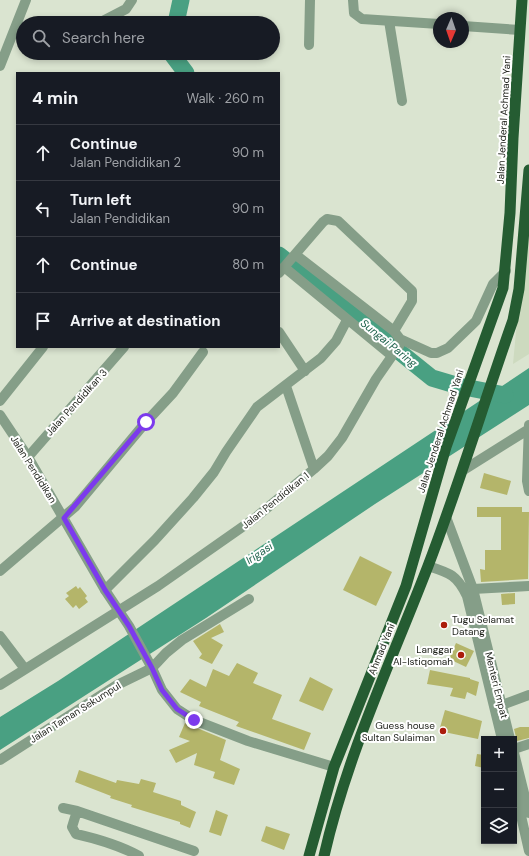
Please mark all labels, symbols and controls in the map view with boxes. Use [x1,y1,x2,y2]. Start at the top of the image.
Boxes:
north arrow [433,12,469,48]
search box [16,16,280,60]
icon: search [30,27,52,49]
text: Search here [62,28,145,48]
street label: Jalan Jenderal Achmad Yani [494,55,513,185]
text: 4 min [32,87,78,109]
text: Walk · 260 m [186,90,264,107]
text: Continue [70,134,138,154]
icon: ahead [32,142,54,164]
text: 90 m [232,144,264,161]
text: Jalan Pendidikan 2 [70,154,181,171]
text: Turn left [70,190,131,210]
icon: left [32,198,54,220]
text: 90 m [232,200,264,217]
text: Jalan Pendidikan [70,210,170,227]
icon: ahead [32,254,54,276]
text: Continue [70,255,138,275]
text: 80 m [232,256,264,273]
icon: arrive [32,310,54,332]
text: Arrive at destination [70,311,221,331]
water label: Sungai Paring [358,316,421,371]
street label: Jalan Pendidikan 3 [43,366,110,438]
street label: Jalan Jenderal Achmad Yani [414,368,467,494]
route start [137,413,155,431]
street label: Jalan Pendidikan [8,433,60,506]
street label: Jalan Pendidikan 1 [239,469,312,531]
water label: Irigasi [243,539,276,567]
place label: Tugu Selamat Datang [452,613,514,638]
marker: Tugu Selamat Datang [439,620,449,630]
street label: Ahmad Yani [365,622,398,677]
place label: Langgar Al-Istiqomah [393,643,453,668]
marker: Langgar Al-Istiqomah [456,650,466,660]
street label: Menteri Empat [482,651,511,720]
street label: Jalan Taman Sekumpul [27,679,123,746]
route end [185,711,203,729]
place label: Guess house Sultan Sulaiman [362,719,435,744]
marker: Guess house Sultan Sulaiman [438,726,448,736]
map controls [481,736,517,844]
button: + [481,736,517,772]
button: − [481,772,517,808]
button: layers [481,808,517,844]

